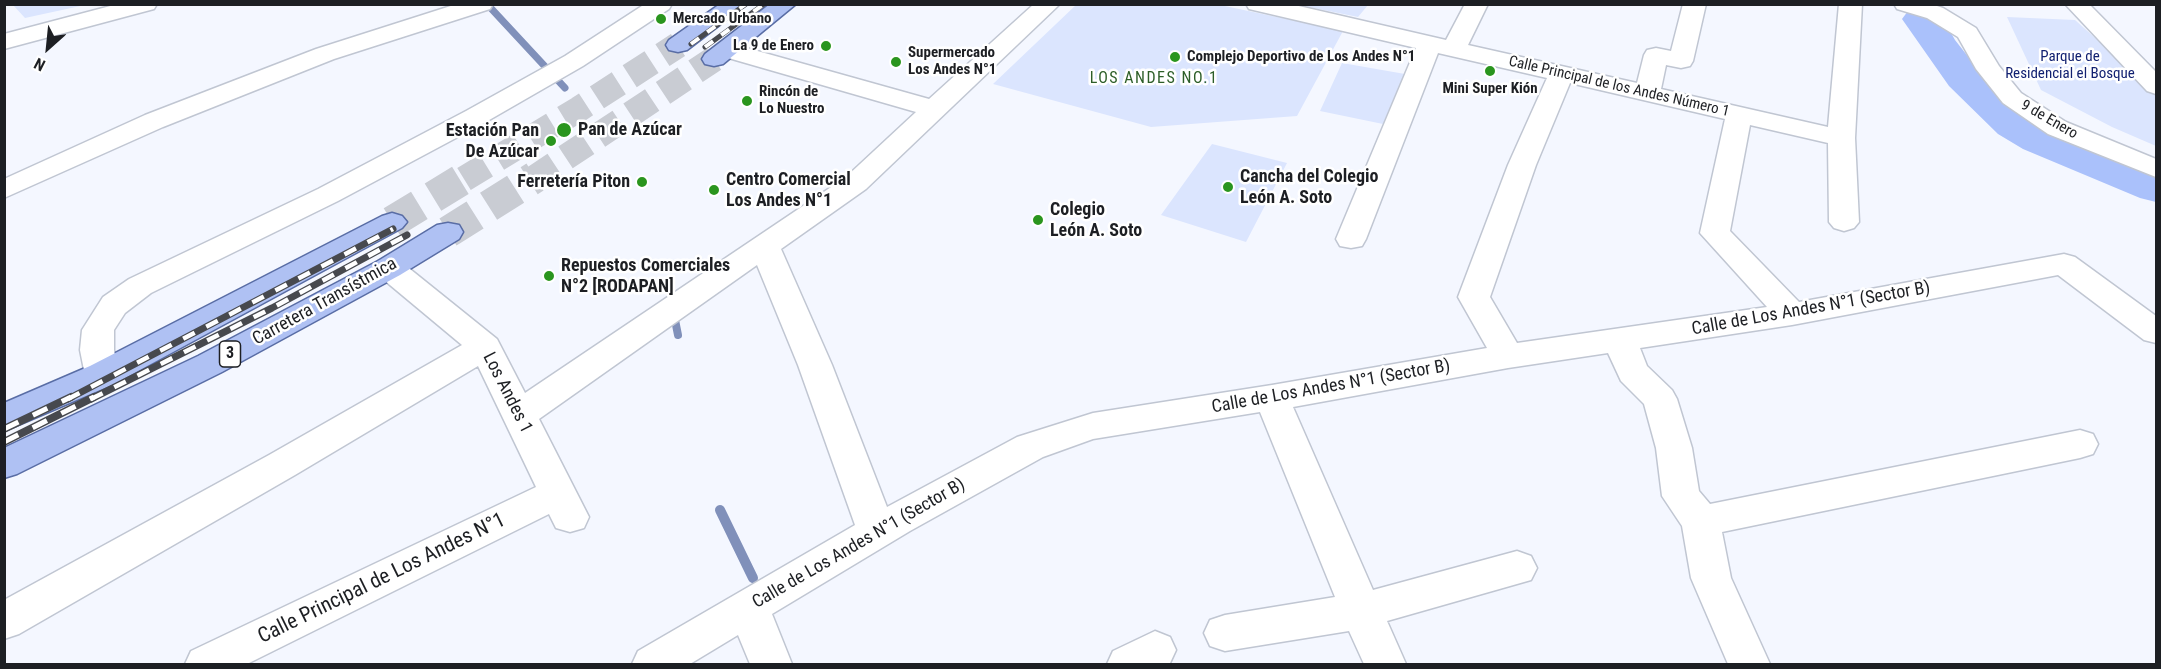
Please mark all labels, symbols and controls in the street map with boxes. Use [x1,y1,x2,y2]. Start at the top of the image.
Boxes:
place label: Mercado Urbano [673,10,772,28]
marker: Mercado Urbano [654,12,668,26]
north arrow [18,18,78,78]
place label: La 9 de Enero [733,37,814,55]
marker: La 9 de Enero [819,39,833,53]
place label: Supermercado Los Andes N°1 [908,44,996,79]
place label: Complejo Deportivo de Los Andes N°1 [1187,48,1415,66]
park label: Parque de Residencial el Bosque [2005,48,2135,83]
marker: Complejo Deportivo de Los Andes N°1 [1168,50,1182,64]
street label: Calle Principal de los Andes Número 1 [1507,53,1731,121]
text: N [31,54,48,75]
marker: Supermercado Los Andes N°1 [889,55,903,69]
marker: Mini Super Kión [1483,64,1497,78]
district label: LOS ANDES NO.1 [1090,69,1218,89]
place label: Mini Super Kión [1442,80,1538,98]
place label: Rincón de Lo Nuestro [759,83,824,118]
marker: Rincón de Lo Nuestro [740,94,754,108]
street label: 9 de Enero [2017,97,2081,143]
place label: Pan de Azúcar [578,119,682,141]
place label: Estación Pan De Azúcar [446,120,539,162]
marker: Pan de Azúcar [555,121,573,139]
marker: Estación Pan De Azúcar [544,134,558,148]
place label: Cancha del Colegio León A. Soto [1240,166,1378,208]
place label: Centro Comercial Los Andes N°1 [726,169,851,212]
place label: Ferretería Piton [517,171,630,193]
marker: Ferretería Piton [635,175,649,189]
marker: Cancha del Colegio León A. Soto [1221,180,1235,194]
marker: Centro Comercial Los Andes N°1 [707,183,721,197]
place label: Colegio León A. Soto [1050,199,1142,242]
marker: Colegio León A. Soto [1031,213,1045,227]
street label: Carretera Transístmica [249,253,401,351]
place label: Repuestos Comerciales N°2 [RODAPAN] [561,255,730,298]
marker: Repuestos Comerciales N°2 [RODAPAN] [542,269,556,283]
street label: Calle de Los Andes N°1 (Sector B) [1690,277,1932,341]
road number: 3 [220,341,240,367]
street label: Los Andes 1 [477,349,537,437]
street label: Calle de Los Andes N°1 (Sector B) [1210,355,1452,419]
street label: Calle de Los Andes N°1 (Sector B) [749,474,969,614]
street label: Calle Principal de Los Andes N°1 [254,508,510,650]

